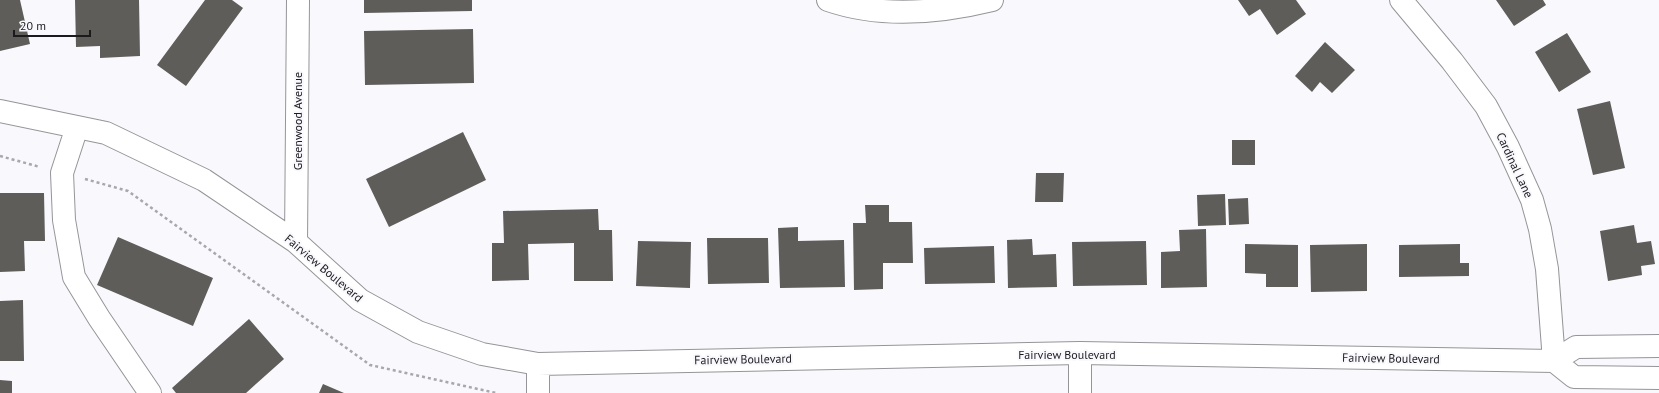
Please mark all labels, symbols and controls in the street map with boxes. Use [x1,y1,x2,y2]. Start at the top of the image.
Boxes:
scale bar [14,12,90,38]
text: 20 m [20,18,46,33]
street label: Greenwood Avenue [290,72,305,170]
street label: Cardinal Lane [1493,130,1537,200]
street label: Fairview Boulevard [282,231,366,305]
street label: Fairview Boulevard [1018,347,1116,362]
street label: Fairview Boulevard [1342,350,1440,366]
street label: Fairview Boulevard [694,351,792,367]

